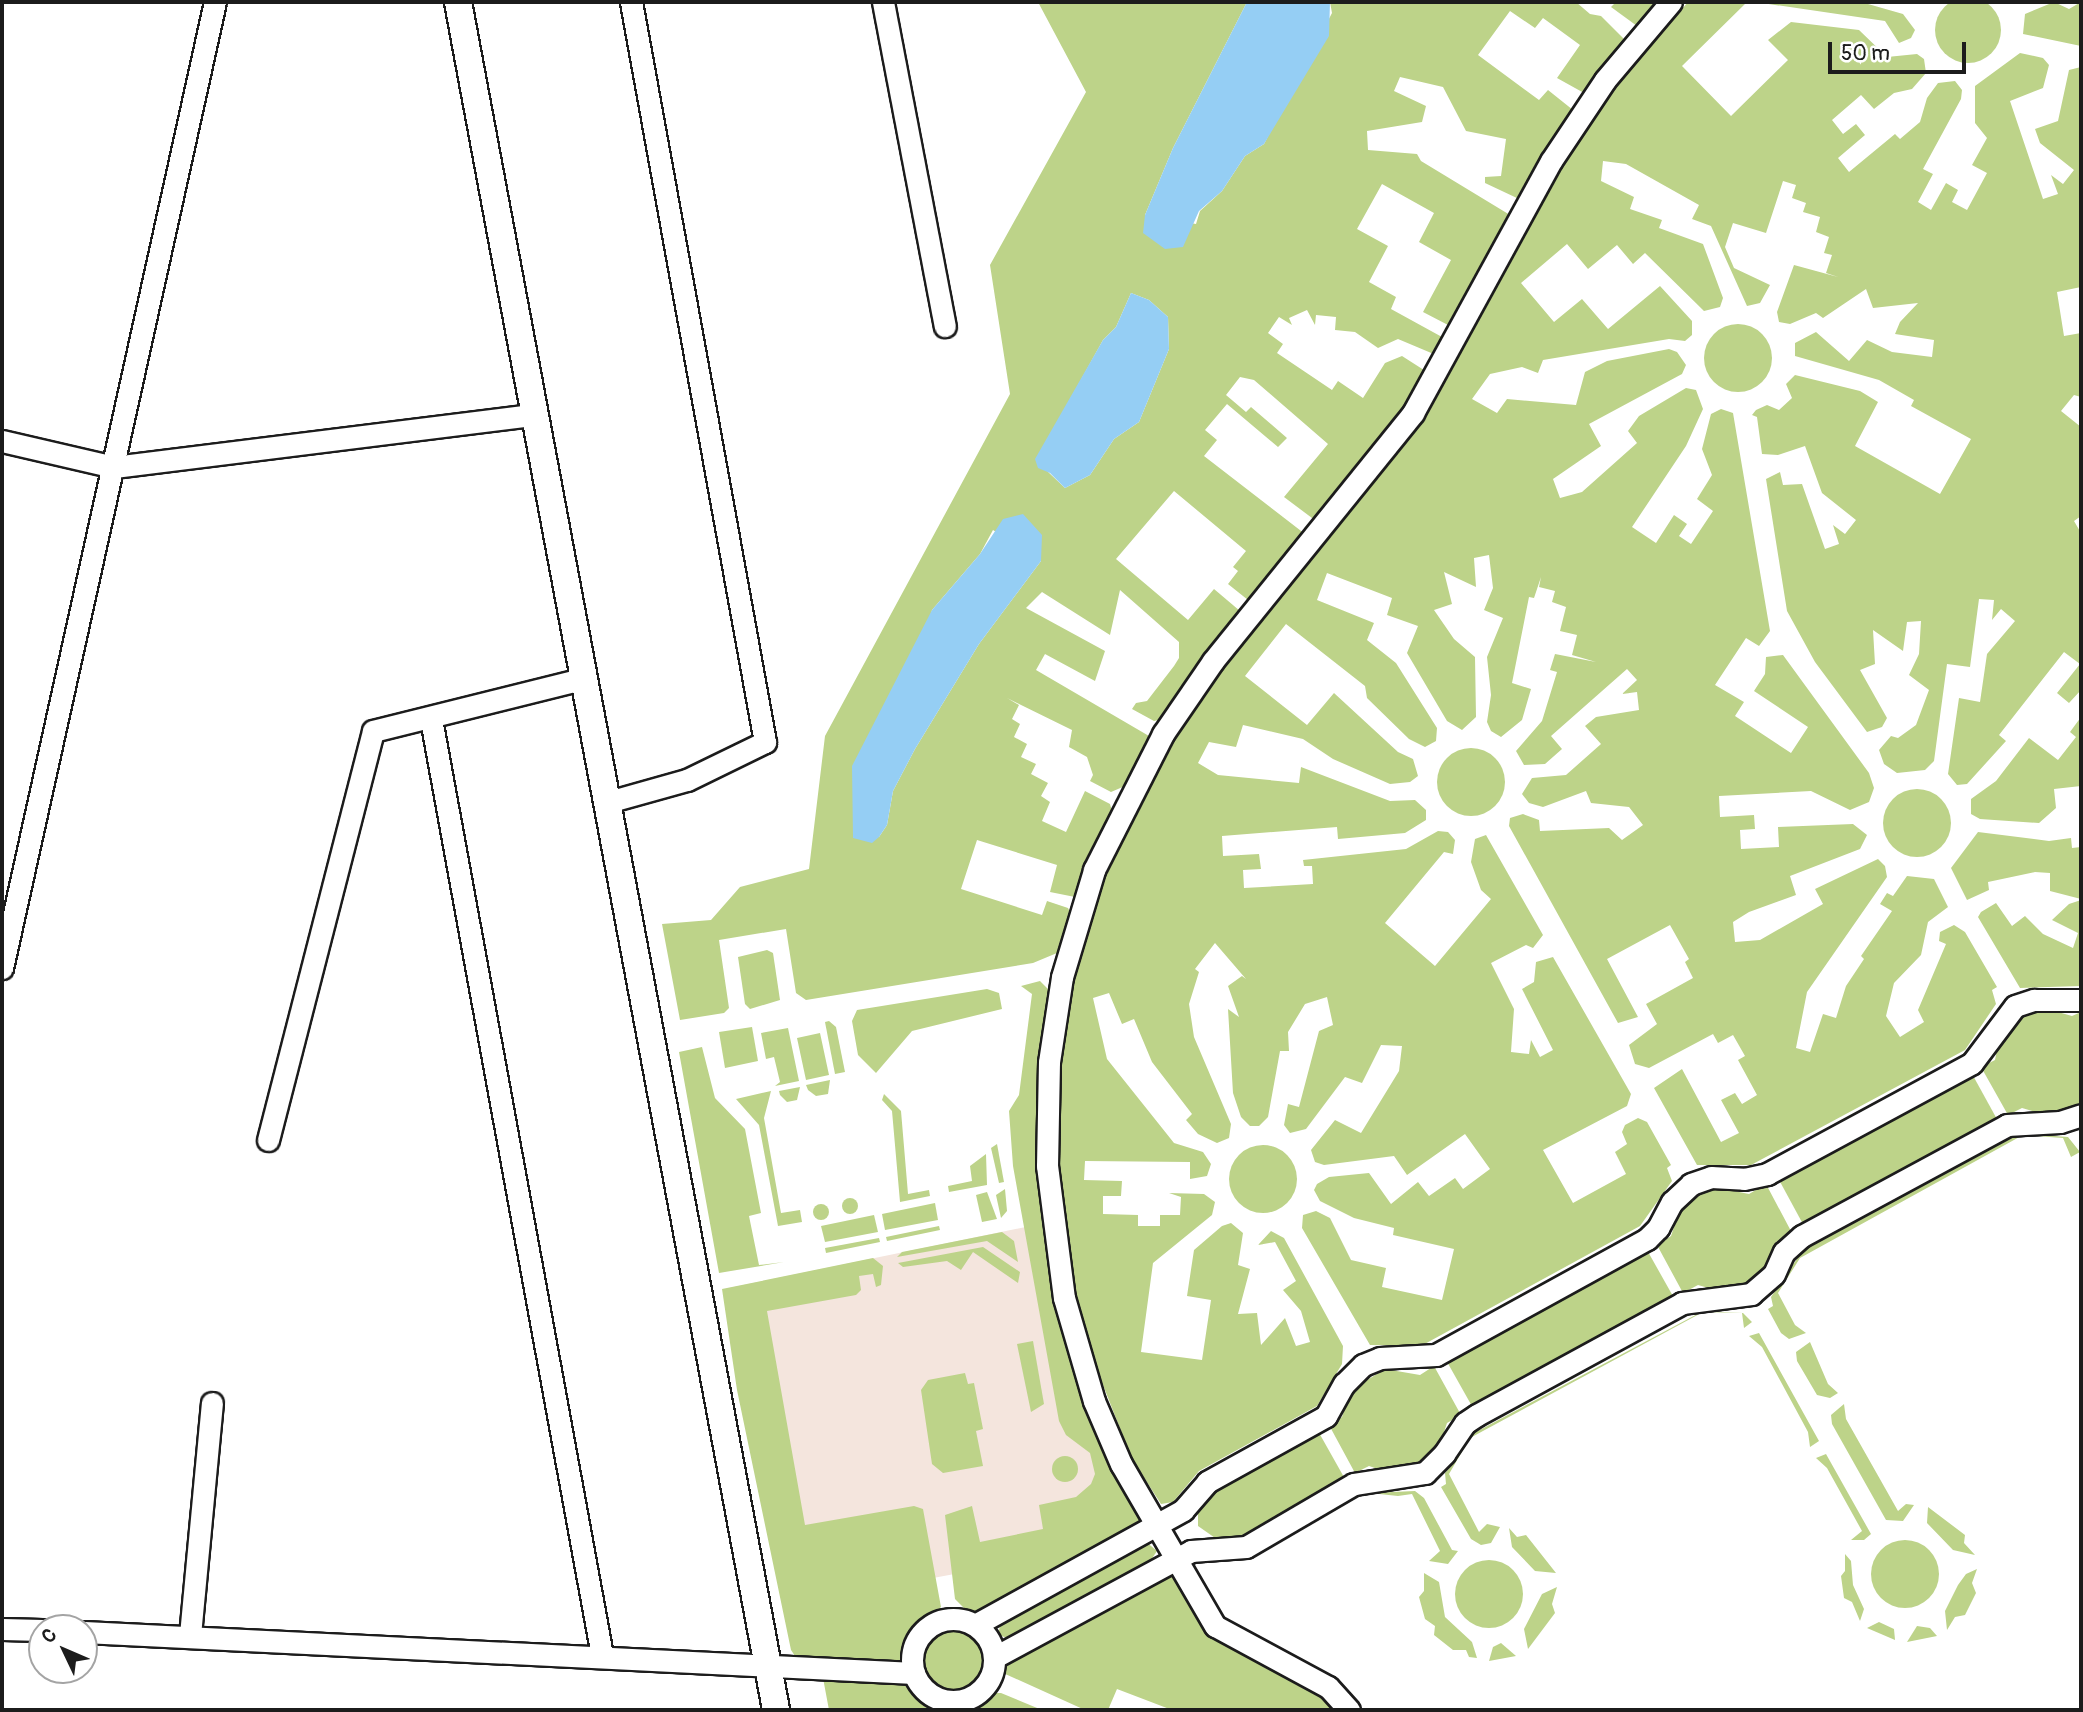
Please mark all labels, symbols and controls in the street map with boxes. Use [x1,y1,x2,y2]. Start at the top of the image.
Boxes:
scale bar [1831,28,1969,72]
text: 50 m [1841,40,1890,67]
north arrow [28,1614,98,1684]
text: С [37,1623,62,1648]

